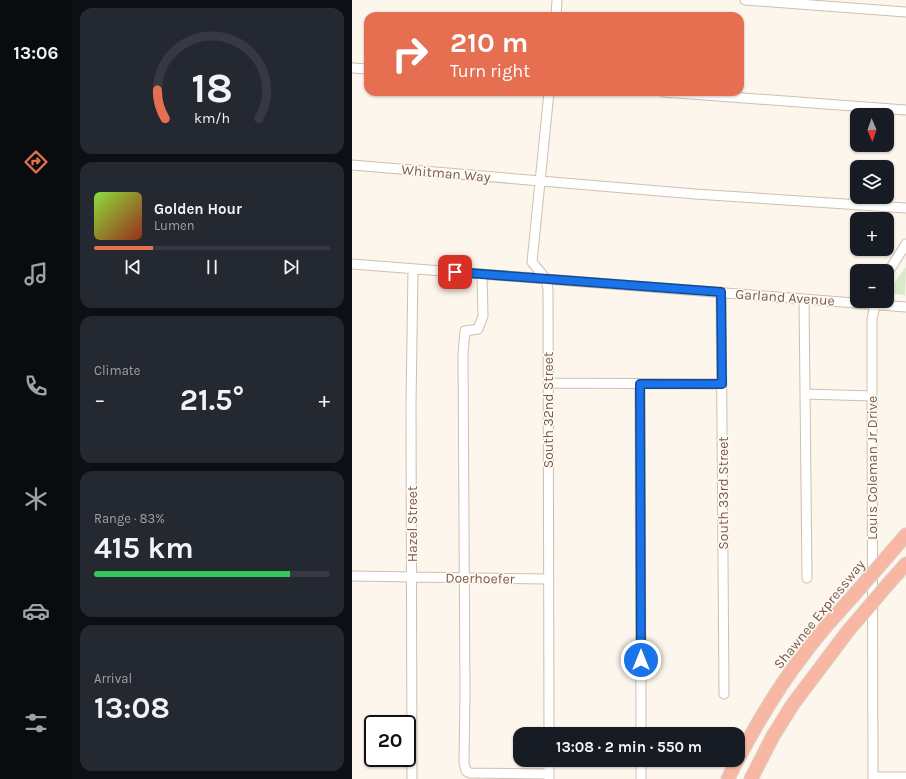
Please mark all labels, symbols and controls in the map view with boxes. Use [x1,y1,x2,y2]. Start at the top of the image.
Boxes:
text: 210 m [450,26,528,59]
icon: right [384,28,436,80]
text: 13:06 [14,42,58,64]
text: Turn right [450,60,530,82]
text: 18 [191,64,233,112]
north arrow [850,108,894,152]
map controls [850,108,894,308]
text: km/h [194,110,230,127]
icon: directions [22,148,50,176]
button: layers [850,160,894,204]
street label: Whitman Way [401,161,492,186]
text: Golden Hour [154,200,242,218]
button: + [850,212,894,256]
text: Lumen [154,218,195,233]
pin [438,255,472,289]
icon: previous [122,256,144,278]
icon: pause [201,256,223,278]
icon: next [280,256,302,278]
icon: music [22,260,50,288]
icon: arrive [444,261,466,283]
button: − [850,264,894,308]
street label: Garland Avenue [735,286,835,309]
street label: South 32nd Street [540,352,557,468]
text: Climate [94,363,140,378]
icon: phone [22,372,50,400]
text: 21.5° [180,382,244,418]
text: − [94,387,106,413]
text: + [318,387,330,413]
street label: Louis Coleman Jr Drive [864,396,881,540]
street label: South 33rd Street [715,436,732,550]
icon: climate [22,485,50,513]
street label: Hazel Street [404,486,421,562]
text: Range · 83% [94,511,165,526]
text: 415 km [94,530,194,566]
street label: Shawnee Expressway [770,556,869,672]
street label: Doerhoefer [445,569,516,588]
icon: car [22,597,50,625]
position arrow [620,639,662,681]
text: Arrival [94,671,132,686]
text: 13:08 [94,690,170,726]
icon: filters [22,709,50,737]
speed limit sign: 20 [364,715,416,767]
text: 13:08 · 2 min · 550 m [556,738,702,756]

